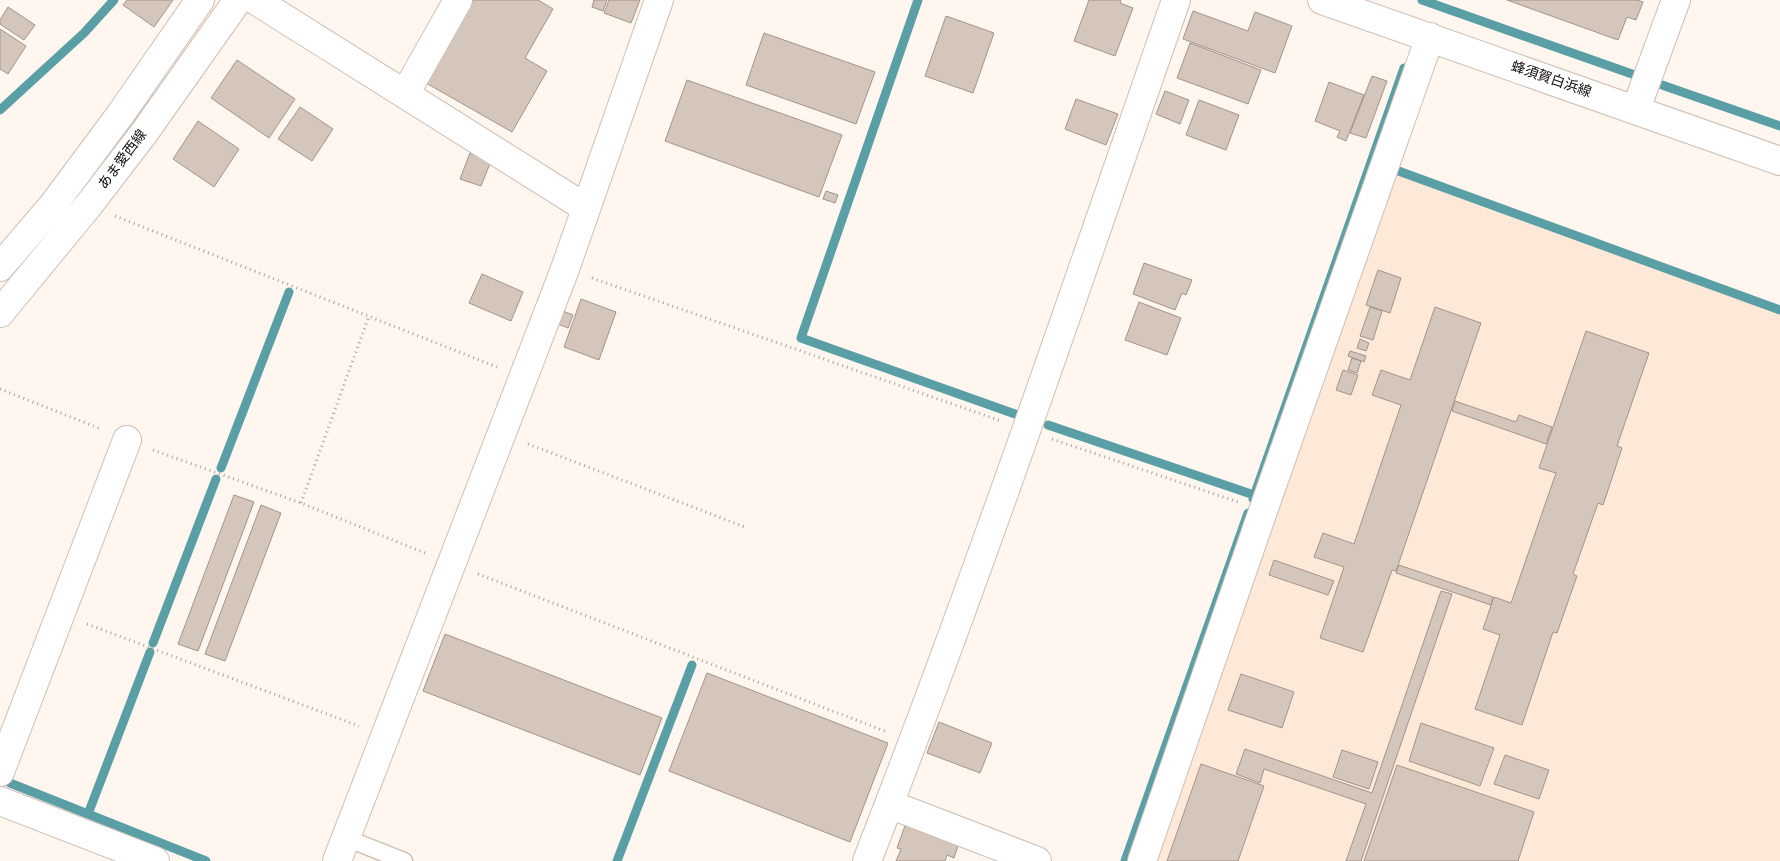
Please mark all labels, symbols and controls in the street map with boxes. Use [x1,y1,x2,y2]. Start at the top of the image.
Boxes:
street label: 蜂須賀白浜線 [1509,57,1594,102]
street label: あま愛西線 [95,127,151,193]

